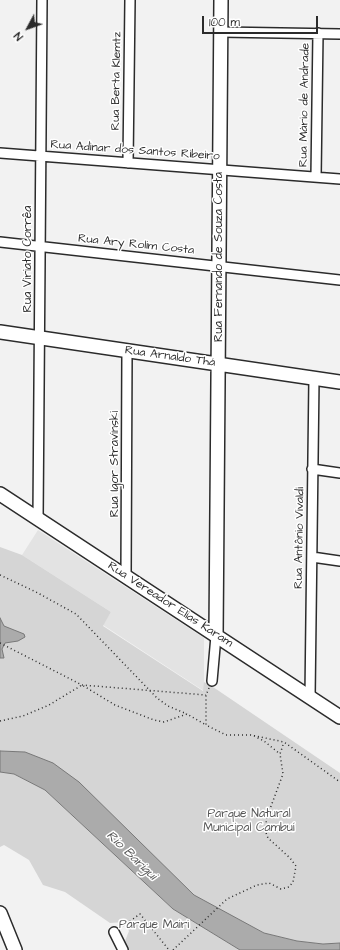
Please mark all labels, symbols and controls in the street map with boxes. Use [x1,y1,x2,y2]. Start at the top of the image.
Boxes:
north arrow [8,8,48,48]
scale bar [204,8,320,34]
text: 100 m [209,14,240,31]
text: N [11,29,26,44]
street label: Rua Berta Klemtz [109,32,125,130]
street label: Rua Mário de Andrade [297,43,313,167]
street label: Rua Adinar dos Santos Ribeiro [50,138,220,164]
street label: Rua Fernando de Souza Costa [212,172,226,342]
street label: Rua Viriato Corrêa [21,206,35,312]
street label: Rua Ary Rolim Costa [77,232,195,258]
street label: Rua Arnaldo Thá [124,344,216,370]
street label: Rua Igor Stravinski [108,411,122,517]
street label: Rua Antônio Vivaldi [292,487,308,589]
street label: Rua Vereador Elias Karam [105,559,235,651]
park label: Parque Natural Municipal Cambuí [203,807,295,835]
water label: Rio Barigui [103,828,159,884]
park label: Parque Mairi [119,918,189,932]

